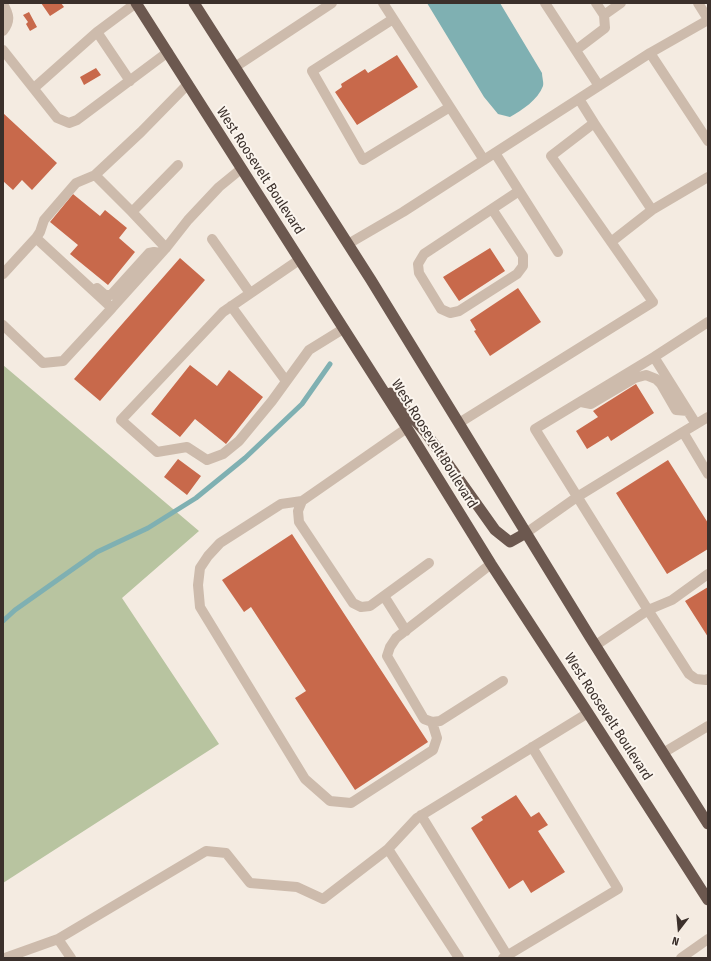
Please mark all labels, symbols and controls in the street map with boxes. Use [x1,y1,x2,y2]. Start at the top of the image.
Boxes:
street label: West Roosevelt Boulevard [213,104,307,238]
street label: West Roosevelt Boulevard [388,377,480,511]
street label: West Roosevelt Boulevard [561,650,655,784]
north arrow [659,909,699,949]
text: N [671,934,681,948]

